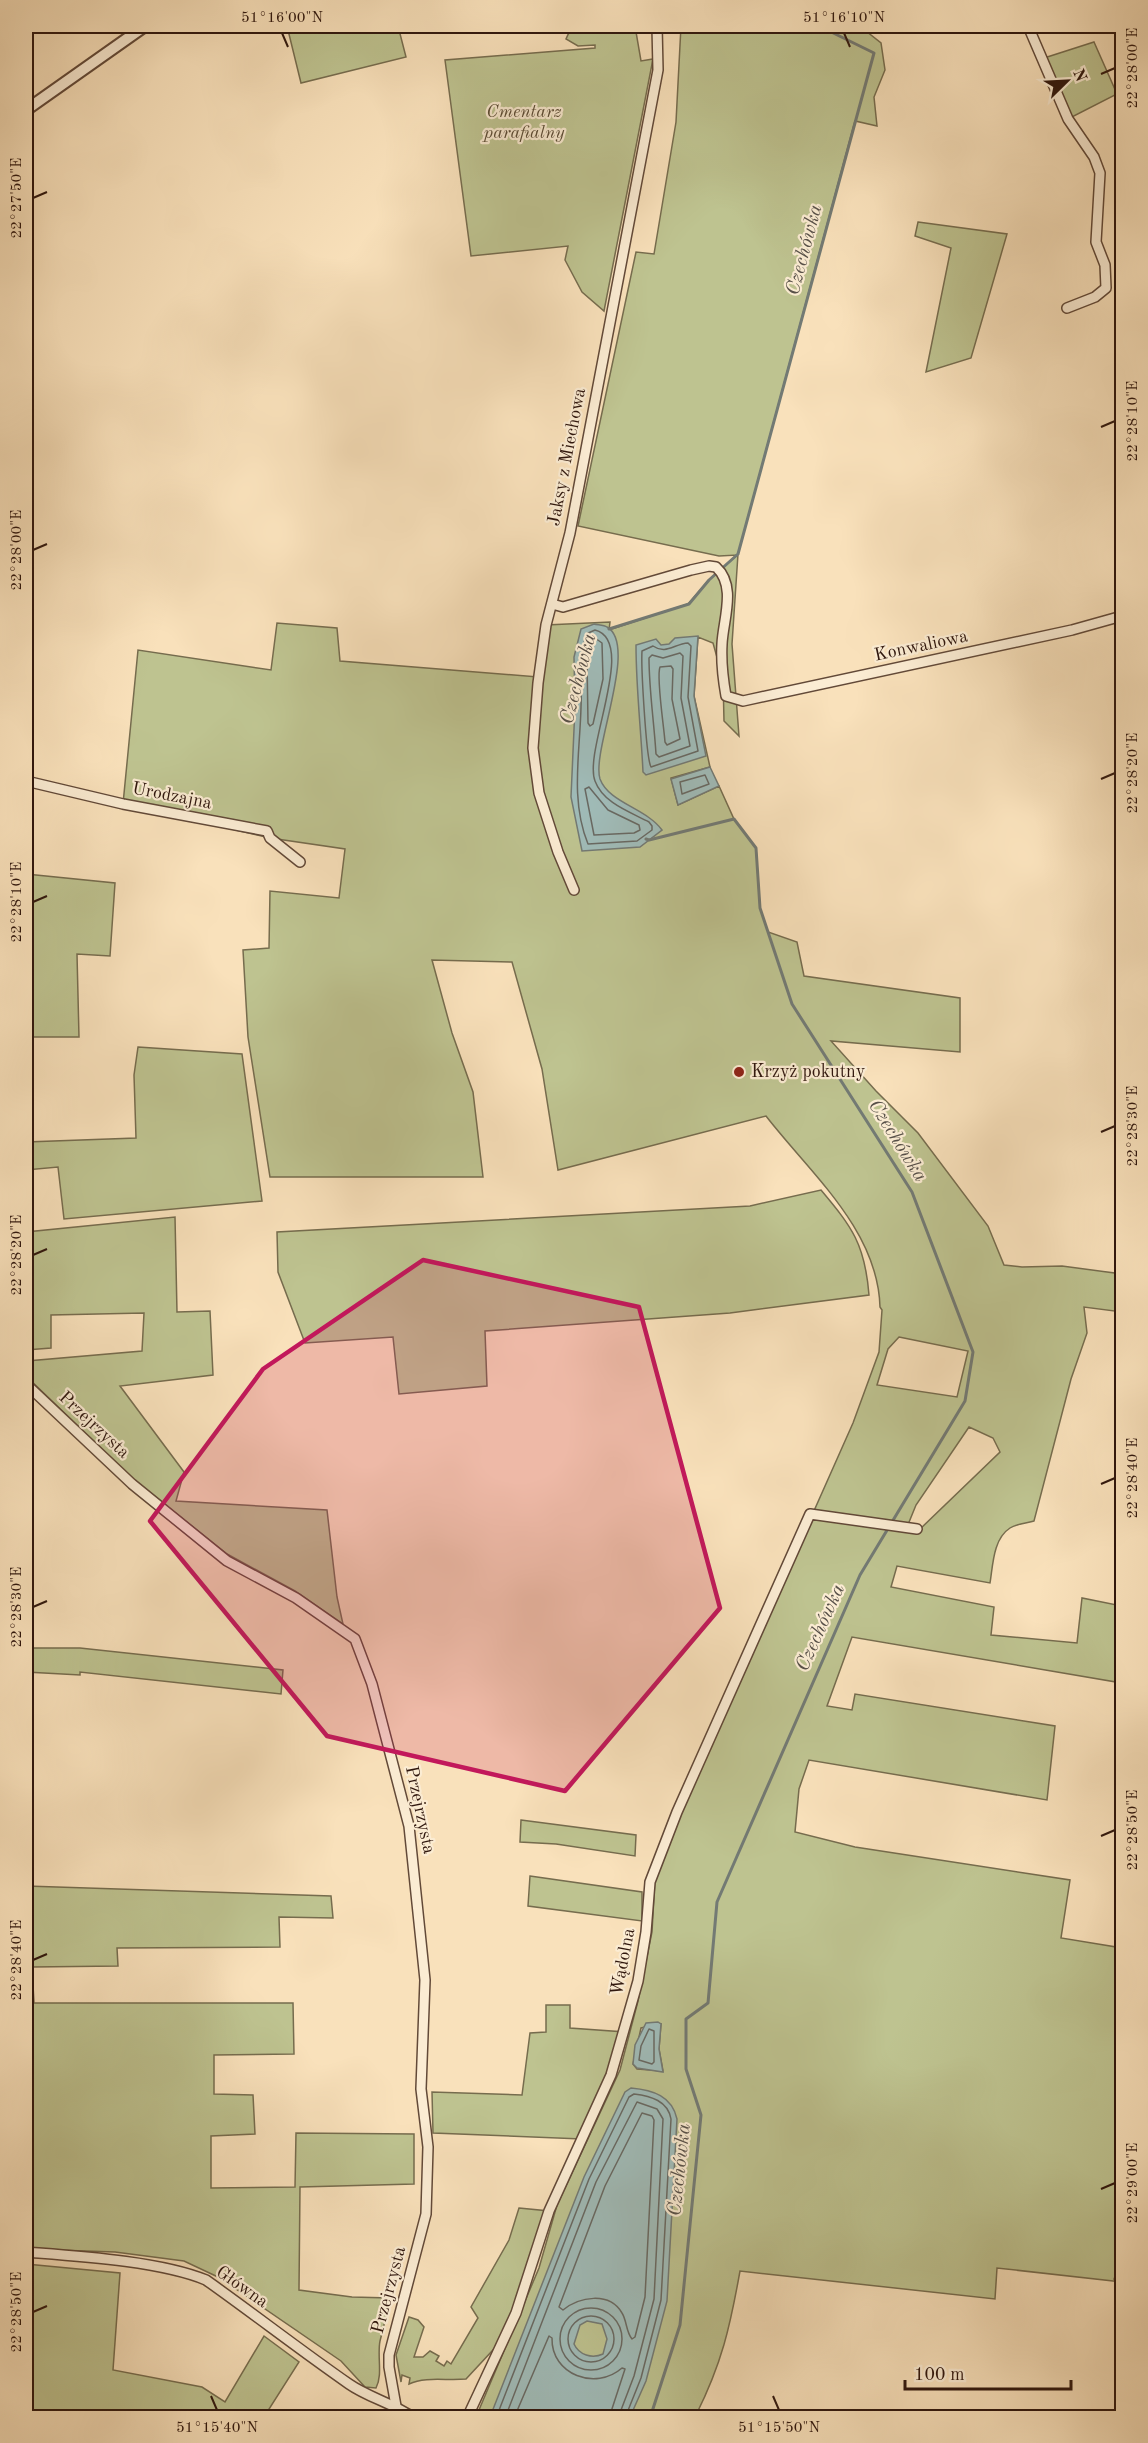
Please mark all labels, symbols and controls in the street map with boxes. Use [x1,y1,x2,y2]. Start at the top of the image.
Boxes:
text: 51°16'00"N [241,11,323,26]
text: 51°16'10"N [803,11,885,26]
text: 22°28'00"E [1126,28,1141,108]
north arrow [1037,51,1097,111]
text: N [1069,67,1089,85]
park label: Cmentarz parafialny [481,103,565,142]
text: 22°27'50"E [10,158,25,238]
water label: Czechówka [783,202,827,298]
text: 22°28'10"E [1126,381,1141,461]
street label: Jaksy z Miechowa [545,386,589,527]
text: 22°28'00"E [10,510,25,590]
street label: Konwaliowa [873,627,970,665]
water label: Czechówka [557,631,601,727]
text: 22°28'20"E [1126,733,1141,813]
street label: Urodzajna [131,779,214,813]
text: 22°28'10"E [10,862,25,942]
place label: Krzyż pokutny [751,1063,866,1081]
marker: Krzyż pokutny [732,1065,746,1079]
text: 22°28'30"E [1126,1086,1141,1166]
water label: Czechówka [864,1096,930,1186]
text: 22°28'20"E [10,1215,25,1295]
street label: Przejrzysta [55,1388,133,1462]
text: 22°28'40"E [1126,1438,1141,1518]
text: 22°28'30"E [10,1567,25,1647]
water label: Czechówka [793,1581,849,1675]
street label: Przejrzysta [402,1764,438,1856]
text: 22°28'50"E [1126,1790,1141,1870]
text: 22°28'40"E [10,1920,25,2000]
street label: Wądolna [608,1927,638,1997]
water label: Czechówka [665,2122,695,2217]
text: 22°29'00"E [1126,2143,1141,2223]
street label: Przejrzysta [369,2244,409,2336]
street label: Główna [213,2263,271,2311]
text: 22°28'50"E [10,2272,25,2352]
scale bar [905,2353,1072,2391]
text: 100 m [914,2366,965,2384]
text: 51°15'40"N [176,2421,258,2436]
text: 51°15'50"N [738,2421,820,2436]

